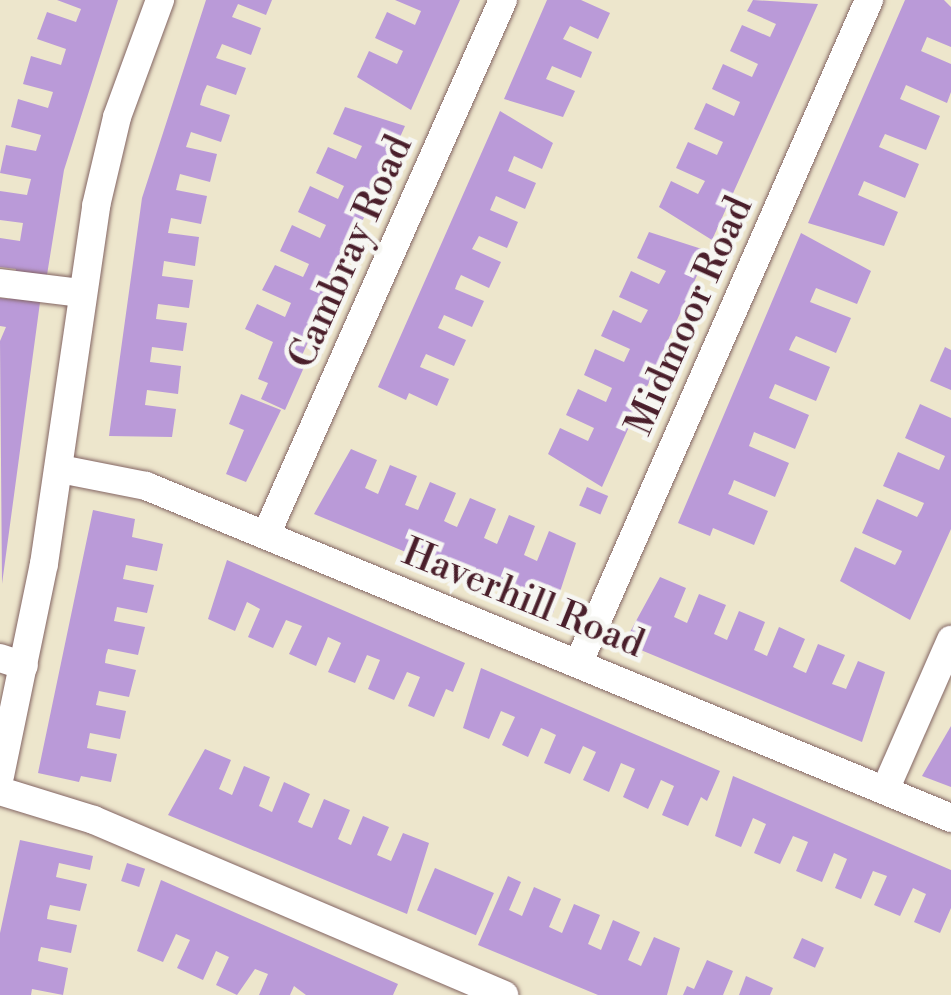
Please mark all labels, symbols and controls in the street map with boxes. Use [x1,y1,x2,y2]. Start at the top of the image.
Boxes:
street label: Cambray Road [279,129,423,375]
street label: Midmoor Road [617,190,763,442]
street label: Haverhill Road [396,530,650,668]

